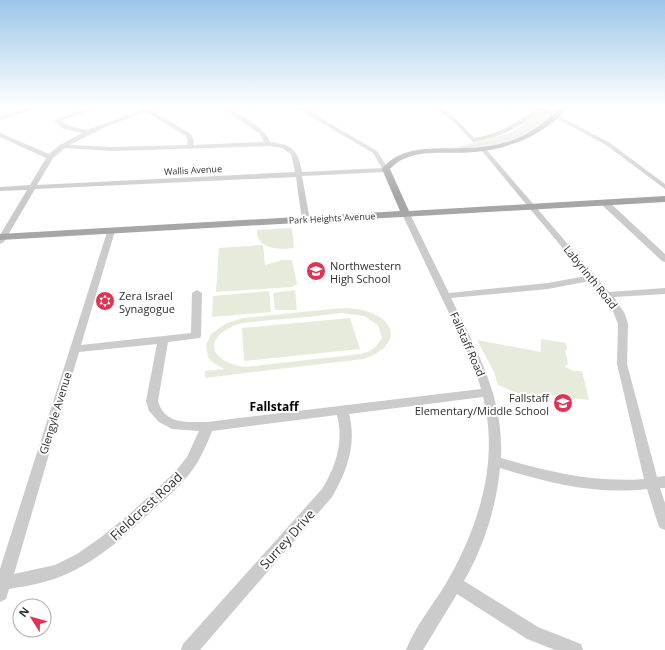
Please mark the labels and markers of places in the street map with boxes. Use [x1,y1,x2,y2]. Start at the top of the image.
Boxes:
place label: Northwestern High School [330,258,401,286]
school or university icon: Northwestern High School [305,260,327,282]
place label: Zera Israel Synagogue [119,288,175,316]
synagogue icon: Zera Israel Synagogue [94,290,116,312]
place label: Fallstaff Elementary/Middle School [415,390,550,418]
school or university icon: Fallstaff Elementary/Middle School [552,392,574,414]

